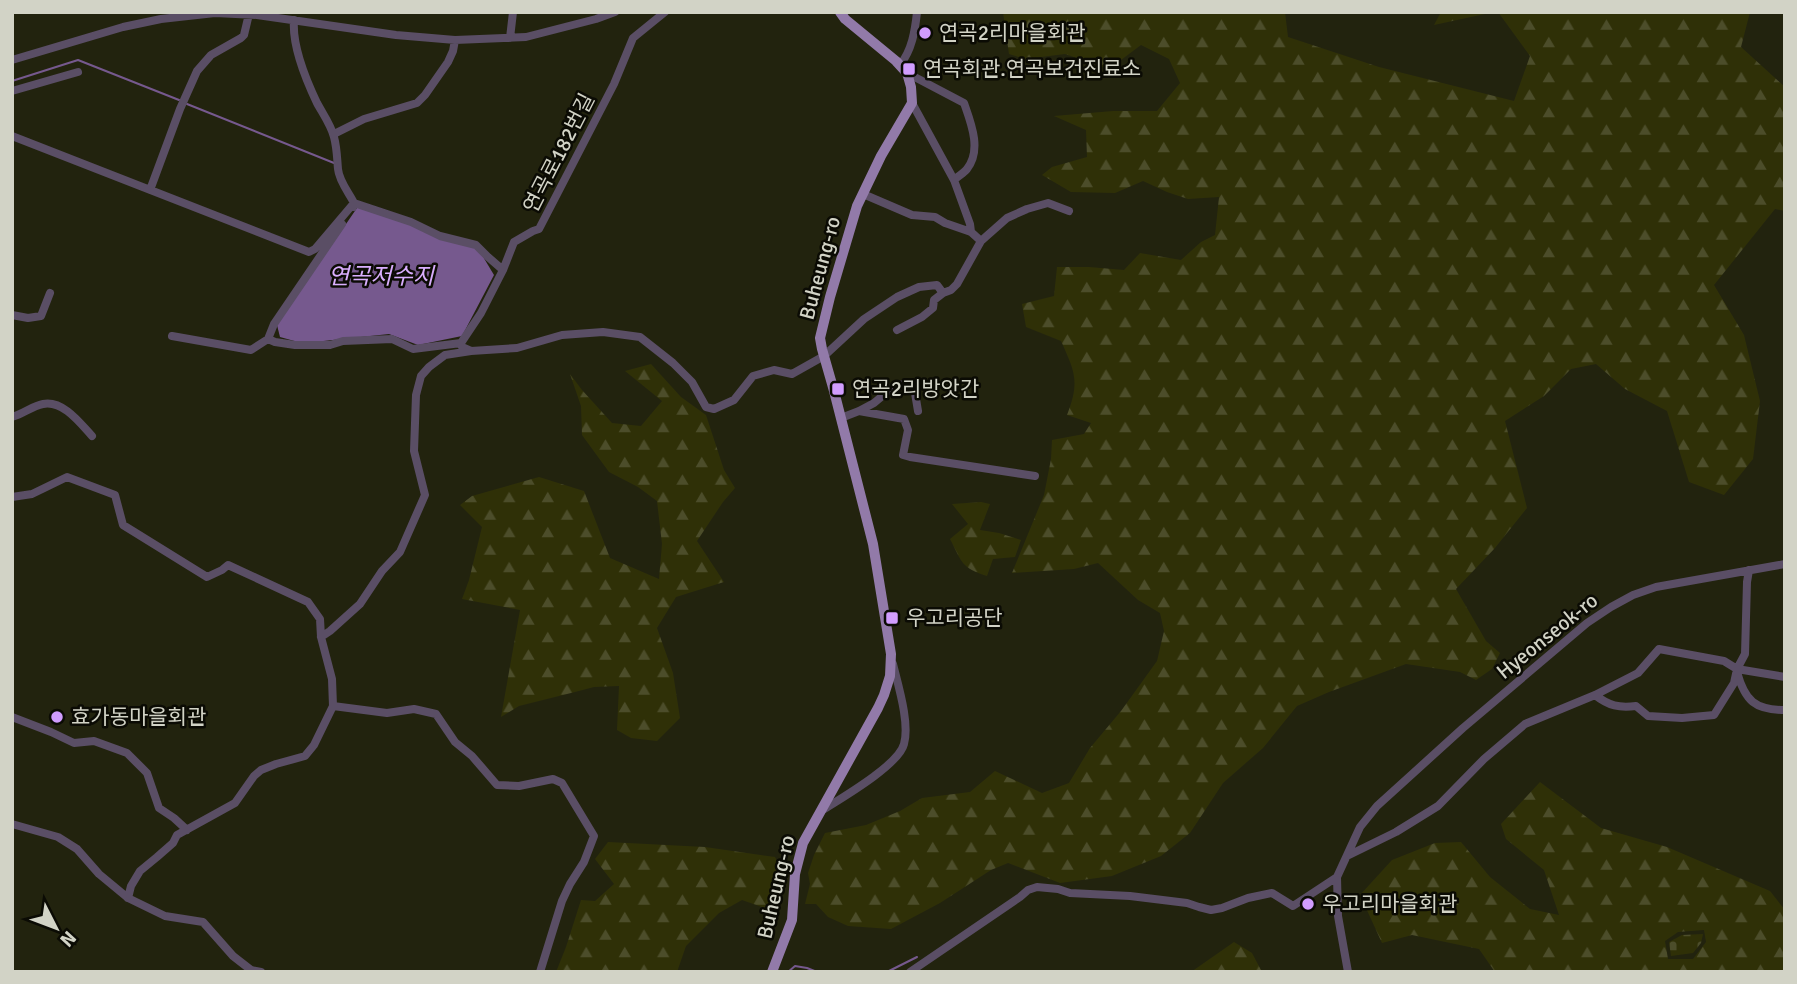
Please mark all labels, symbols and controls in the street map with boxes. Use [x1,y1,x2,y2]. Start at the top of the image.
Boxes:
place label: 연곡2리마을회관 [939,20,1086,46]
marker: 연곡2리마을회관 [917,25,933,41]
place label: 연곡회관.연곡보건진료소 [923,56,1141,82]
marker: 연곡회관.연곡보건진료소 [901,61,917,77]
street label: 연곡로182번길 [518,89,600,217]
street label: Buheung-ro [794,214,846,322]
water label: 연곡저수지 [328,262,436,291]
place label: 연곡2리방앗간 [852,376,979,402]
marker: 연곡2리방앗간 [830,381,846,397]
street label: Hyeonseok-ro [1491,587,1603,685]
place label: 우고리공단 [906,605,1003,631]
marker: 우고리공단 [884,610,900,626]
place label: 효가동마을회관 [71,704,206,730]
marker: 효가동마을회관 [49,709,65,725]
street label: Buheung-ro [751,833,801,941]
place label: 우고리마을회관 [1322,891,1457,917]
north arrow [21,893,91,963]
marker: 우고리마을회관 [1300,896,1316,912]
text: N [55,926,81,952]

